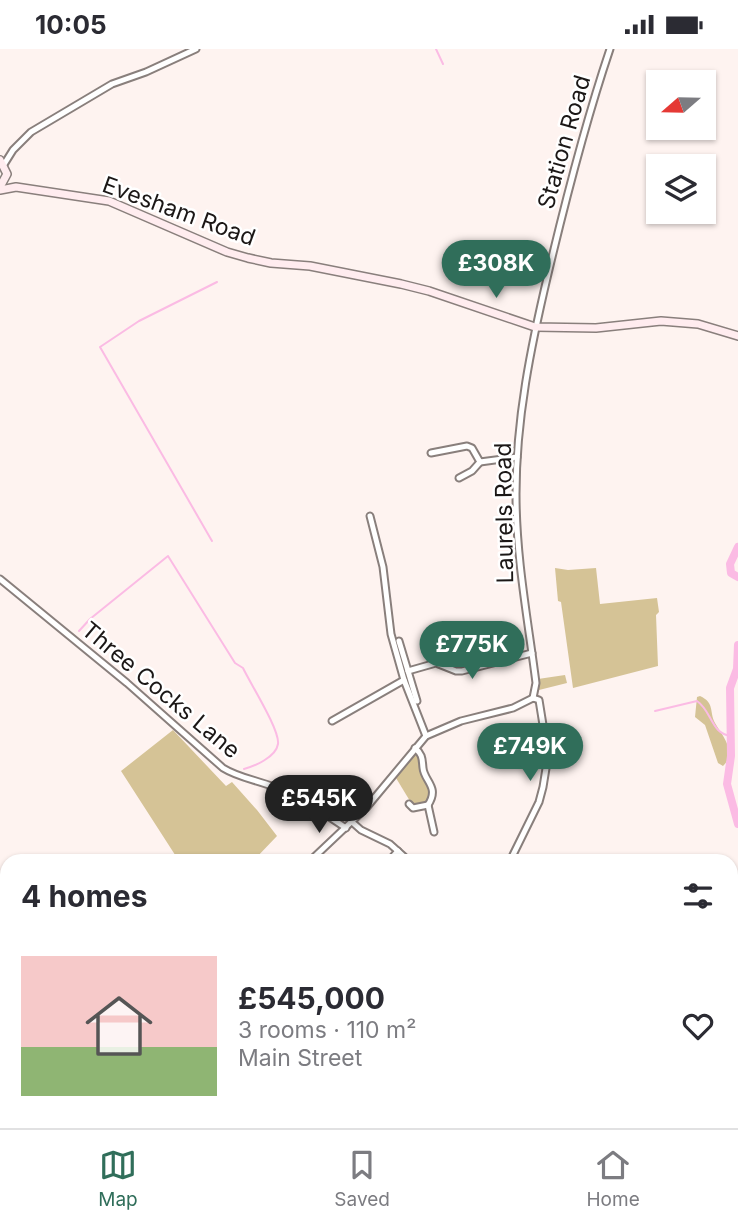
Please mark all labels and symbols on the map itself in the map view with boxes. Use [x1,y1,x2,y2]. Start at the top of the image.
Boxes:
north arrow [646,70,716,140]
street label: Station Road [532,72,596,212]
street label: Evesham Road [99,170,259,252]
pin: £308K [447,240,545,300]
street label: Laurels Road [489,442,519,584]
street label: Three Cocks Lane [76,616,246,764]
pin: £775K [423,621,521,681]
pin: £749K [481,723,579,783]
pin: £545K [270,775,368,835]

